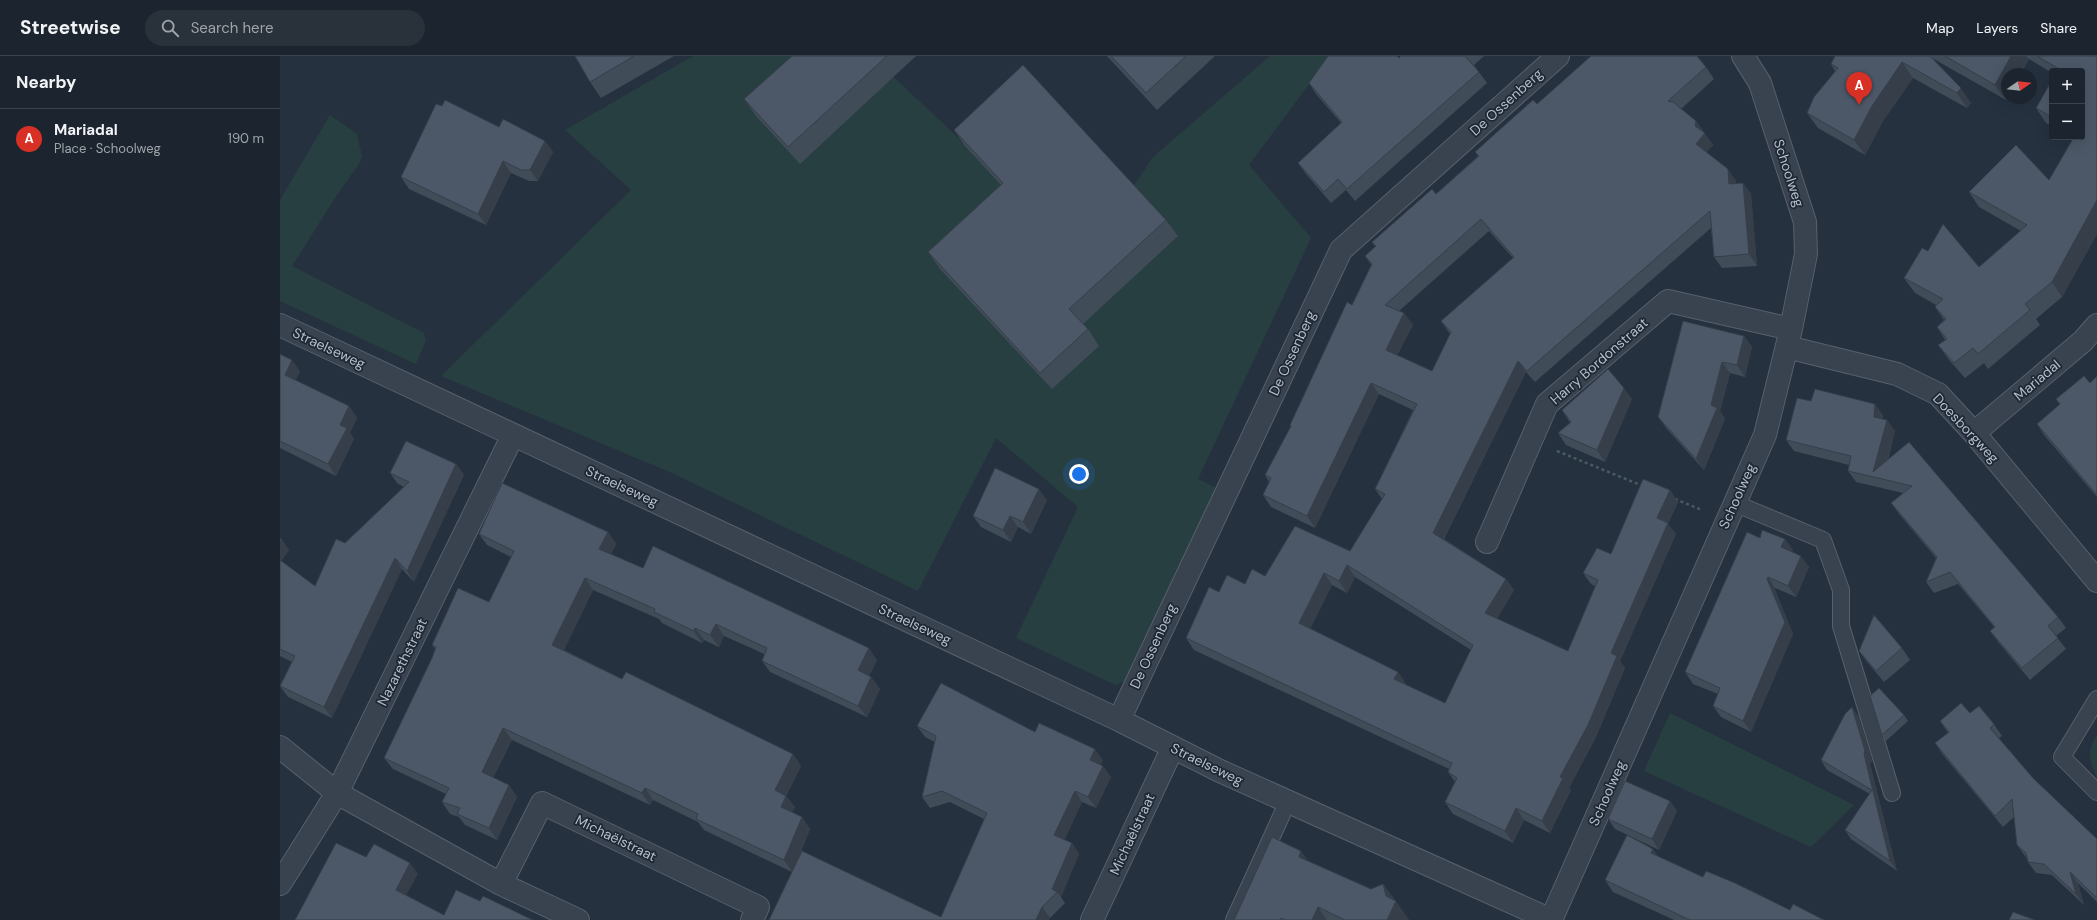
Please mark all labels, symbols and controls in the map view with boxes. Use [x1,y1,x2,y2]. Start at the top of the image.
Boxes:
search box [145,10,425,46]
text: Streetwise [20,15,121,40]
icon: search [159,17,181,39]
text: Search here [191,18,273,38]
text: Map [1926,19,1954,37]
text: Layers [1976,19,2018,37]
text: Share [2040,19,2077,37]
street label: De Ossenberg [1466,64,1546,139]
north arrow [2001,68,2037,104]
map controls [2049,68,2085,140]
button: + [2049,68,2085,104]
text: Nearby [16,71,76,93]
pin: A [1846,72,1872,105]
button: − [2049,104,2085,140]
text: Mariadal [54,120,118,140]
text: A [24,130,34,147]
text: 190 m [228,130,264,147]
street label: Schoolweg [1770,137,1808,209]
text: Place · Schoolweg [54,140,161,157]
street label: De Ossenberg [1264,307,1320,398]
street label: Harry Bordonstraat [1546,314,1652,408]
street label: Straelseweg [290,323,368,373]
street label: Mariadal [2010,355,2064,405]
street label: Doesborgweg [1929,389,2003,467]
street label: Schoolweg [1715,460,1760,532]
street label: Straelseweg [583,461,661,511]
your location [1069,464,1089,484]
street label: Straelseweg [876,599,954,649]
street label: De Ossenberg [1125,600,1181,691]
street label: Nazarethstraat [373,615,431,709]
street label: Straelseweg [1168,739,1246,789]
street label: Schoolweg [1585,757,1630,829]
street label: Michaëlstraat [1105,790,1159,878]
street label: Michaëlstraat [573,811,659,865]

